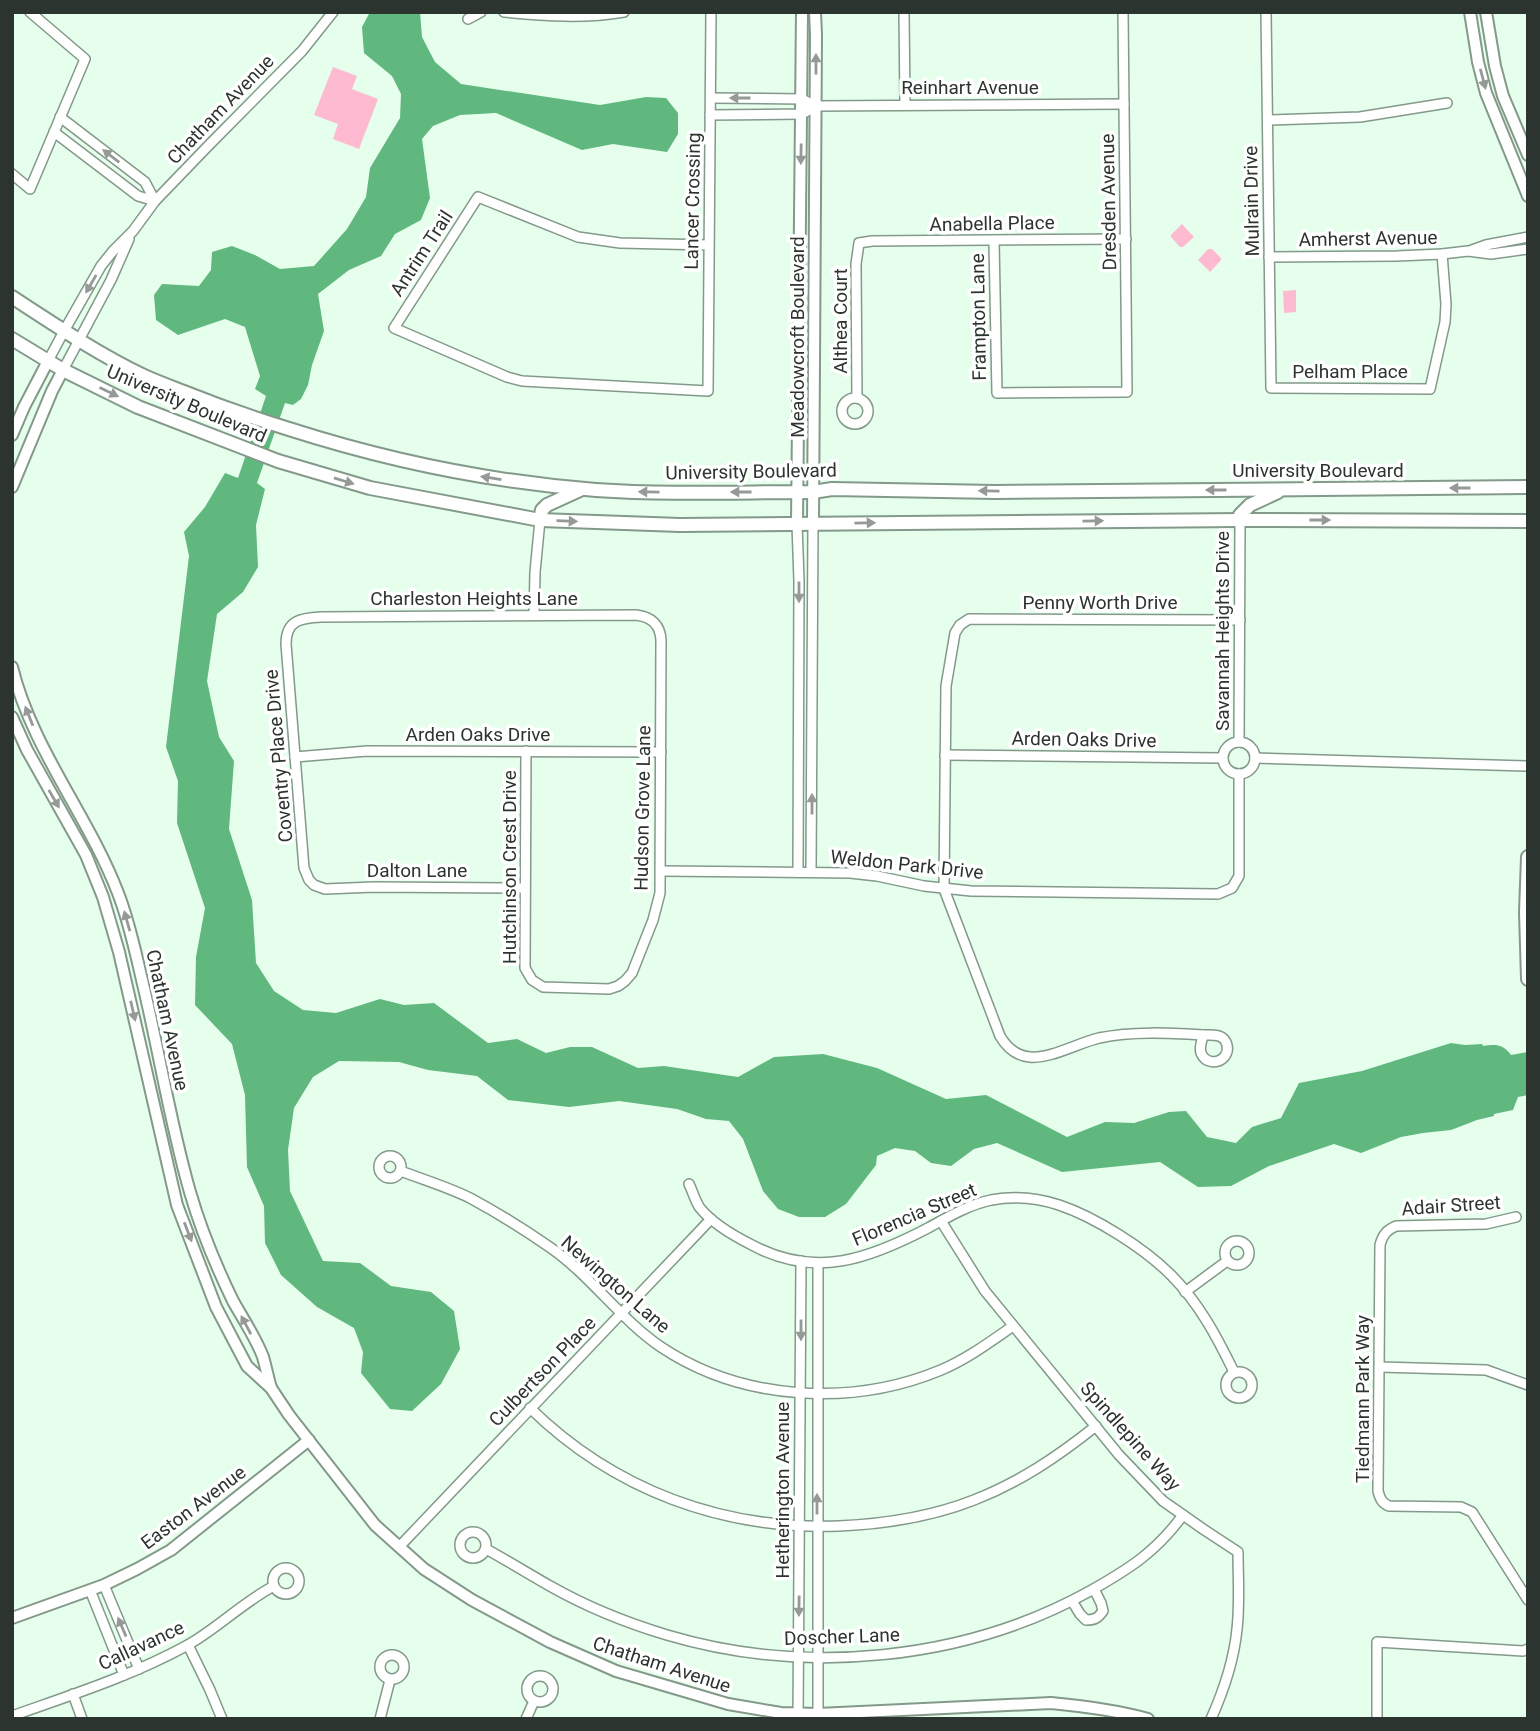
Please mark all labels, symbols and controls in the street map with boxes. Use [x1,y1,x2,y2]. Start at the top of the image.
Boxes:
street label: Chatham Avenue [162,50,279,169]
one-way arrow [810,52,822,74]
one-way arrow [1478,68,1489,90]
street label: Reinhart Avenue [901,76,1039,99]
one-way arrow [728,93,750,104]
street label: Lancer Crossing [680,132,705,270]
street label: Dresden Avenue [1096,133,1121,271]
one-way arrow [795,143,807,165]
street label: Mulrain Drive [1239,145,1264,256]
one-way arrow [102,150,120,164]
street label: Antrim Trail [385,206,458,300]
street label: Anabella Place [929,211,1055,236]
street label: Amherst Avenue [1298,226,1438,251]
street label: Meadowcroft Boulevard [786,236,809,438]
street label: Frampton Lane [966,253,991,381]
street label: Althea Court [829,268,852,374]
one-way arrow [85,275,97,294]
street label: University Boulevard [103,359,270,448]
street label: Pelham Place [1292,360,1408,383]
one-way arrow [99,387,119,398]
street label: University Boulevard [665,459,837,484]
street label: University Boulevard [1232,459,1404,482]
one-way arrow [479,472,501,483]
one-way arrow [334,476,355,486]
one-way arrow [1448,482,1470,494]
one-way arrow [1205,484,1227,496]
one-way arrow [978,485,1000,497]
one-way arrow [638,486,660,498]
one-way arrow [730,486,752,498]
one-way arrow [1310,514,1332,526]
one-way arrow [1082,515,1104,527]
one-way arrow [556,516,578,527]
one-way arrow [855,518,877,529]
street label: Savannah Heights Drive [1211,531,1234,731]
one-way arrow [793,581,805,603]
street label: Charleston Heights Lane [370,587,578,610]
street label: Penny Worth Drive [1022,591,1178,614]
street label: Coventry Place Drive [259,668,298,843]
one-way arrow [23,706,34,727]
street label: Arden Oaks Drive [406,723,550,746]
street label: Hudson Grove Lane [630,725,655,891]
street label: Arden Oaks Drive [1011,727,1157,752]
street label: Hutchinson Crest Drive [498,770,521,964]
one-way arrow [48,790,60,809]
one-way arrow [806,793,817,815]
street label: Weldon Park Drive [829,845,985,884]
street label: Dalton Lane [367,859,467,882]
one-way arrow [122,910,132,931]
street label: Chatham Avenue [141,947,194,1093]
one-way arrow [127,1000,138,1022]
street label: Florencia Street [849,1178,980,1251]
street label: Adair Street [1401,1191,1501,1220]
one-way arrow [182,1221,193,1242]
street label: Newington Lane [556,1231,675,1338]
street label: Culbertson Place [484,1312,601,1431]
one-way arrow [240,1315,252,1335]
street label: Tiedmann Park Way [1351,1315,1374,1483]
one-way arrow [795,1319,807,1341]
street label: Spindlepine Way [1076,1377,1186,1496]
street label: Hetherington Avenue [771,1402,794,1578]
street label: Easton Avenue [136,1461,250,1554]
one-way arrow [811,1492,823,1514]
one-way arrow [793,1595,805,1617]
street label: Callavance [95,1616,188,1675]
one-way arrow [116,1617,128,1637]
street label: Doscher Lane [784,1623,900,1650]
street label: Chatham Avenue [590,1631,734,1698]

